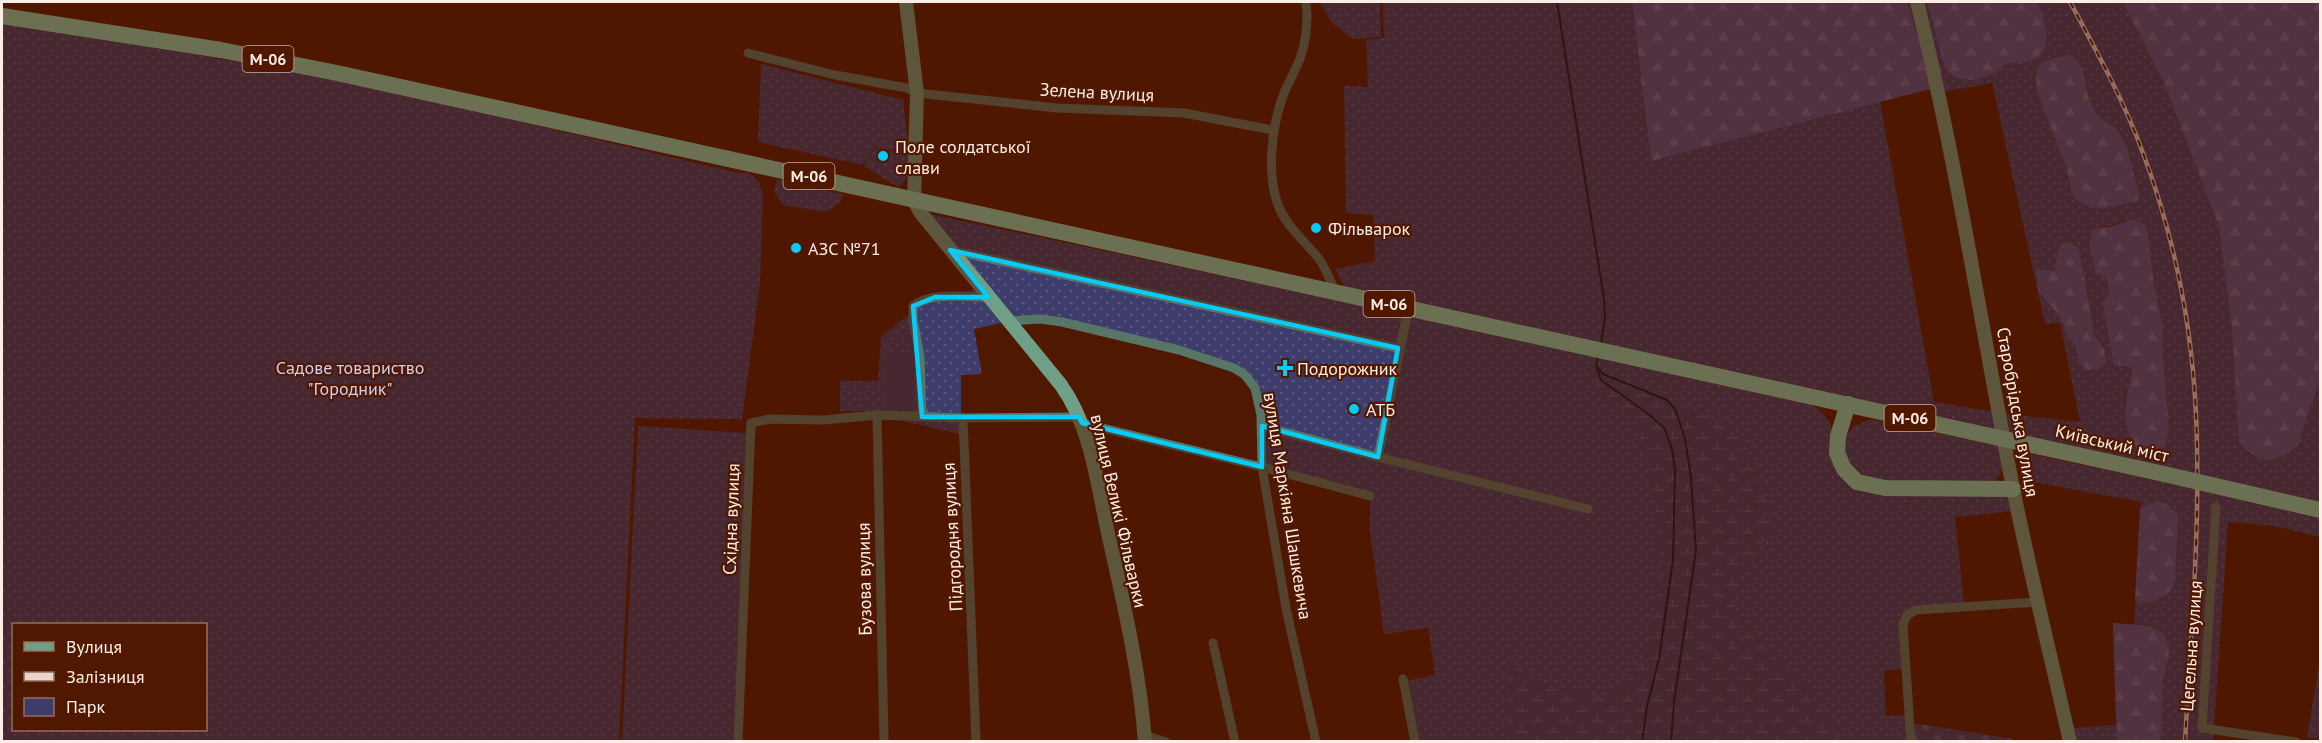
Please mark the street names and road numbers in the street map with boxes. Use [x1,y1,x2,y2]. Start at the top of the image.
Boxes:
road number: М-06 [242,46,294,72]
street label: Зелена вулиця [1039,78,1155,106]
road number: М-06 [784,163,834,189]
road number: М-06 [1364,291,1414,317]
street label: Старобрідська вулиця [1992,325,2044,499]
street label: вулиця Маркіяна Шашкевича [1259,391,1317,621]
road number: М-06 [1884,405,1936,431]
street label: вулиця Великі Фільварки [1086,412,1152,610]
street label: Київський міст [2053,419,2172,467]
street label: Підгородня вулиця [937,462,967,612]
street label: Східна вулиця [718,463,744,575]
street label: Бузова вулиця [852,522,876,636]
street label: Цегельна вулиця [2175,580,2207,712]

